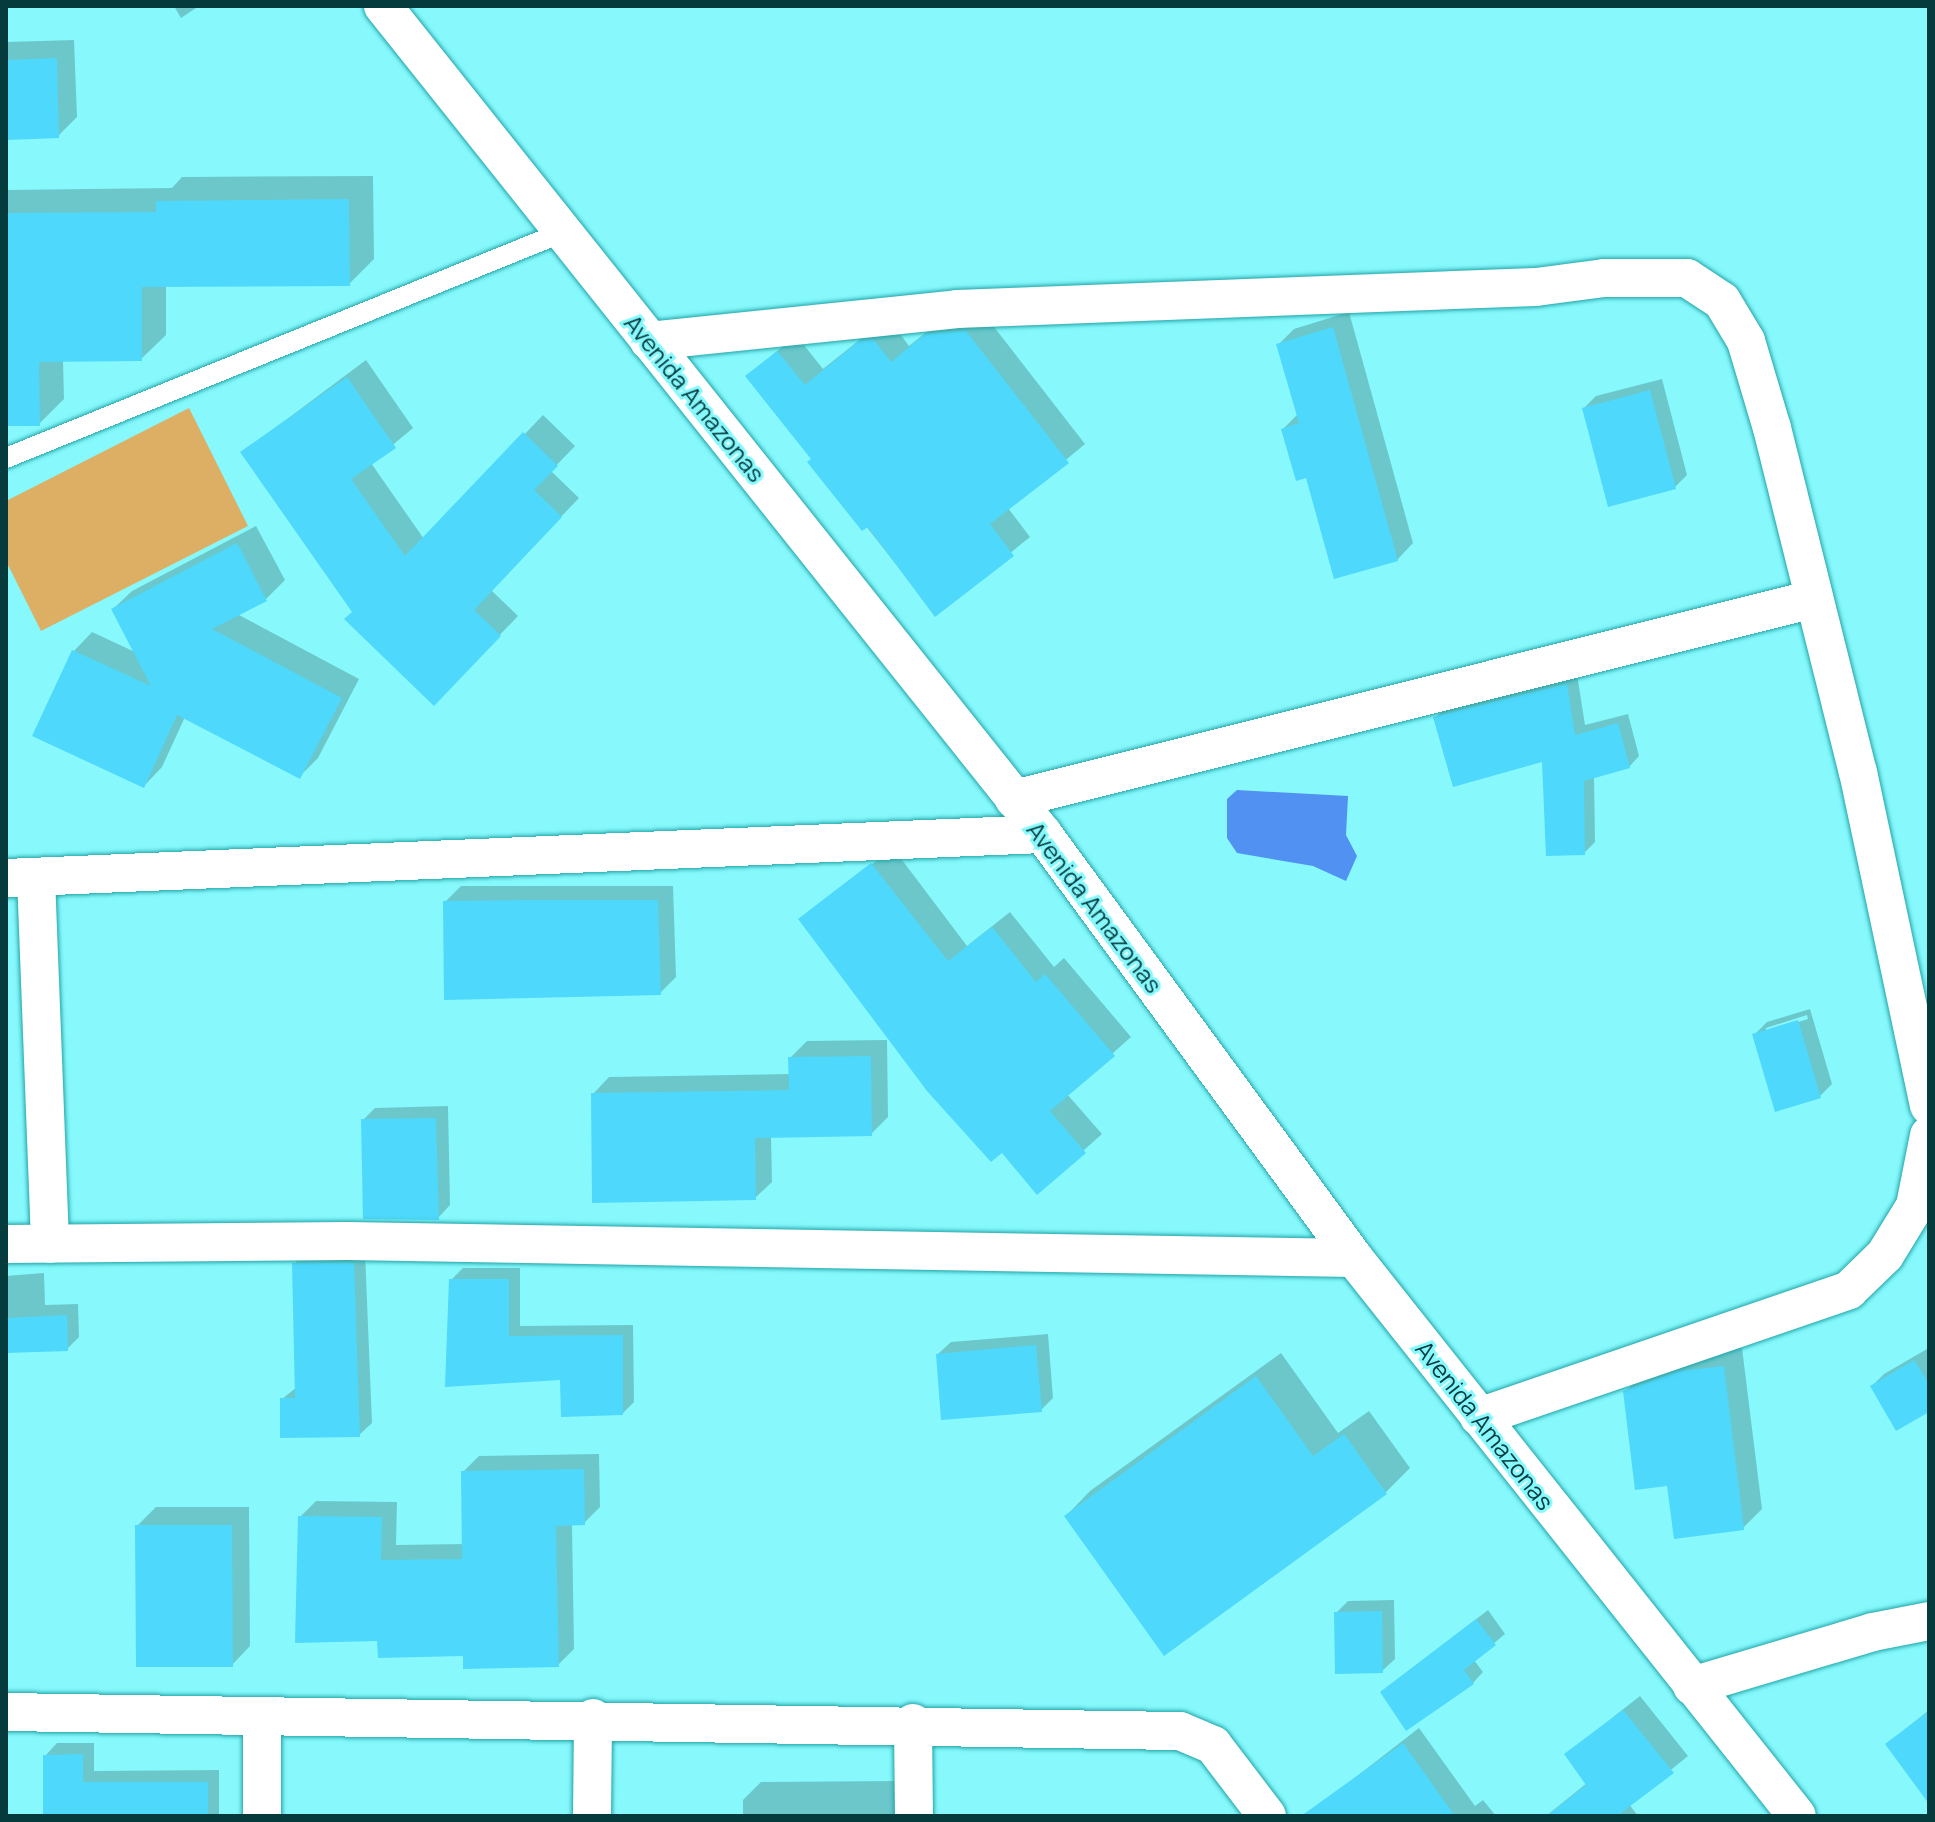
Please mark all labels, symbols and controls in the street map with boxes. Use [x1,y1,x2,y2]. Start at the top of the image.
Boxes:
street label: Avenida Amazonas [619,309,771,487]
street label: Avenida Amazonas [1021,816,1169,998]
street label: Avenida Amazonas [1410,1335,1560,1515]

